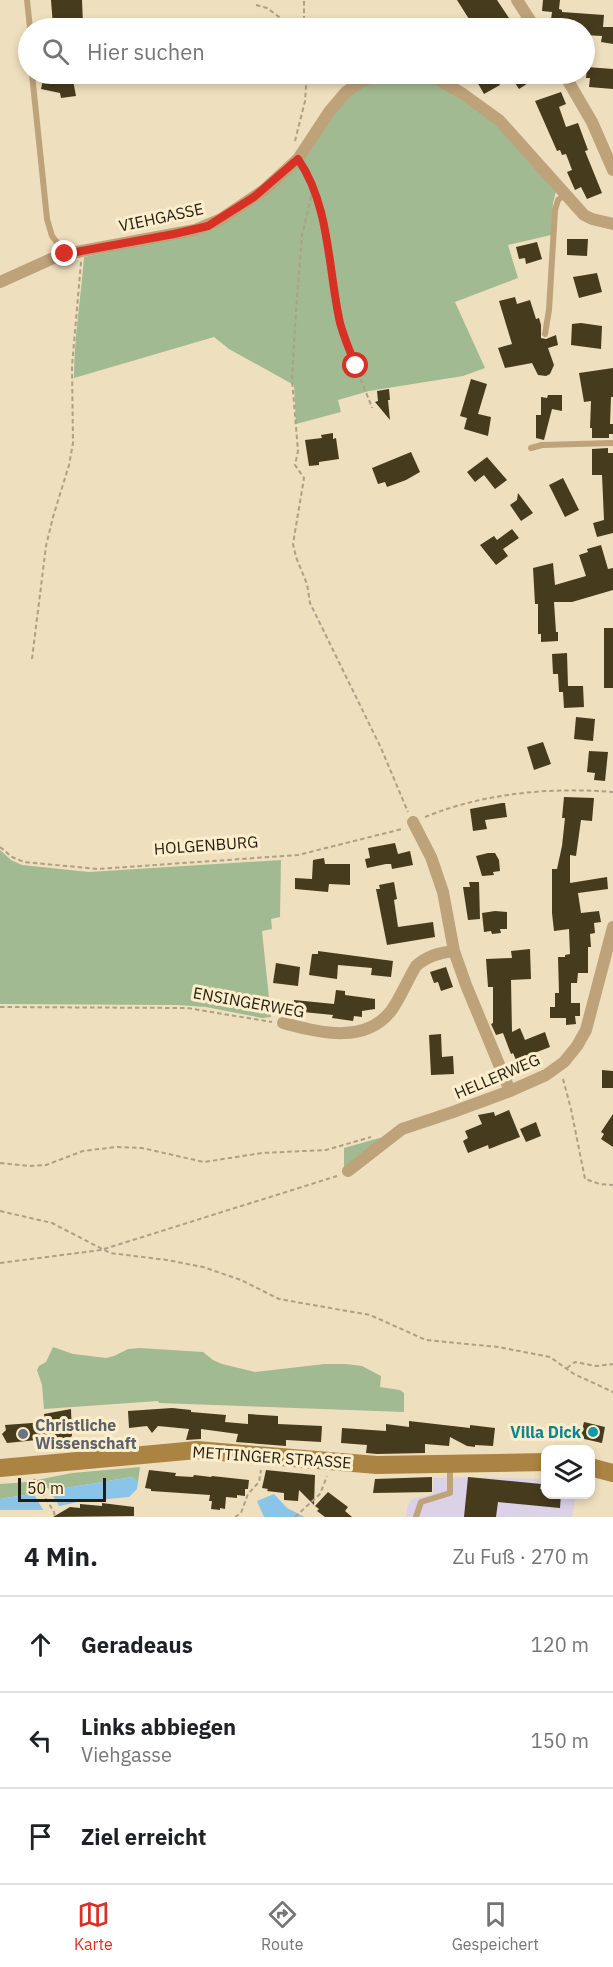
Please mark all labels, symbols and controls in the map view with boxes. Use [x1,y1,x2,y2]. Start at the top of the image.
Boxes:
search box [18,18,595,84]
icon: search [39,35,72,68]
text: Hier suchen [87,37,205,66]
street label: VIEHGASSE [117,198,205,236]
route end [51,240,77,266]
route start [342,352,368,378]
street label: HOLGENBURG [153,831,259,859]
street label: ENSINGERWEG [192,982,306,1022]
street label: HELLERWEG [451,1049,543,1103]
place label: Christliche Wissenschaft [35,1415,137,1453]
place label: Villa Dick [510,1422,582,1442]
marker: Villa Dick [586,1425,600,1439]
marker: Christliche Wissenschaft [16,1427,30,1441]
street label: METTINGER STRASSE [192,1441,352,1473]
map controls [541,1445,595,1499]
button: layers [541,1445,595,1499]
scale bar [18,1475,106,1502]
text: 50 m [27,1478,64,1498]
text: 4 Min. [24,1539,98,1573]
text: Zu Fuß · 270 m [452,1543,589,1570]
icon: ahead [24,1628,57,1661]
text: Geradeaus [81,1630,193,1659]
text: 120 m [531,1631,589,1658]
text: Links abbiegen [81,1712,236,1741]
icon: left [24,1724,57,1757]
text: 150 m [531,1727,589,1754]
text: Viehgasse [81,1741,172,1768]
icon: arrive [24,1820,57,1853]
text: Ziel erreicht [81,1822,206,1851]
tab: Karte [74,1898,113,1954]
tab: Route [261,1898,303,1954]
tab: Gespeichert [452,1898,539,1954]

